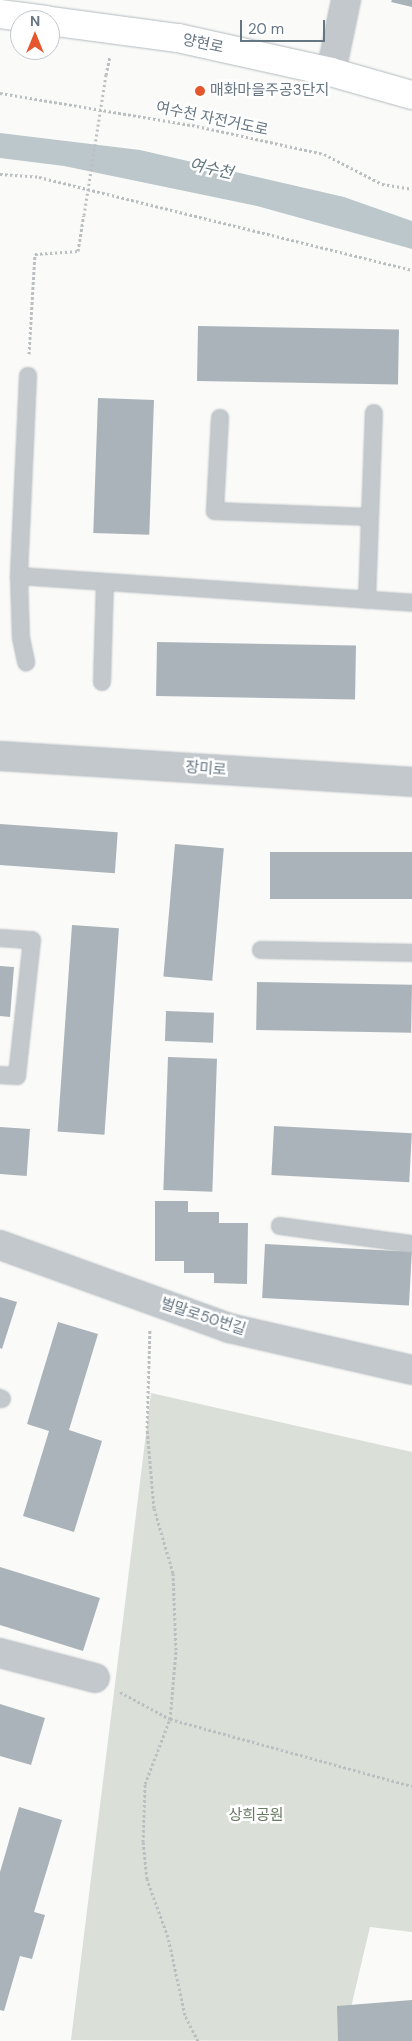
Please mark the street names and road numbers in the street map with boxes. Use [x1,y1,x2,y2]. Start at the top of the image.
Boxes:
street label: 양현로 [181,31,225,57]
street label: 여수천 자전거도로 [154,98,270,140]
street label: 장미로 [185,759,227,779]
street label: 벌말로50번길 [158,1295,248,1339]

